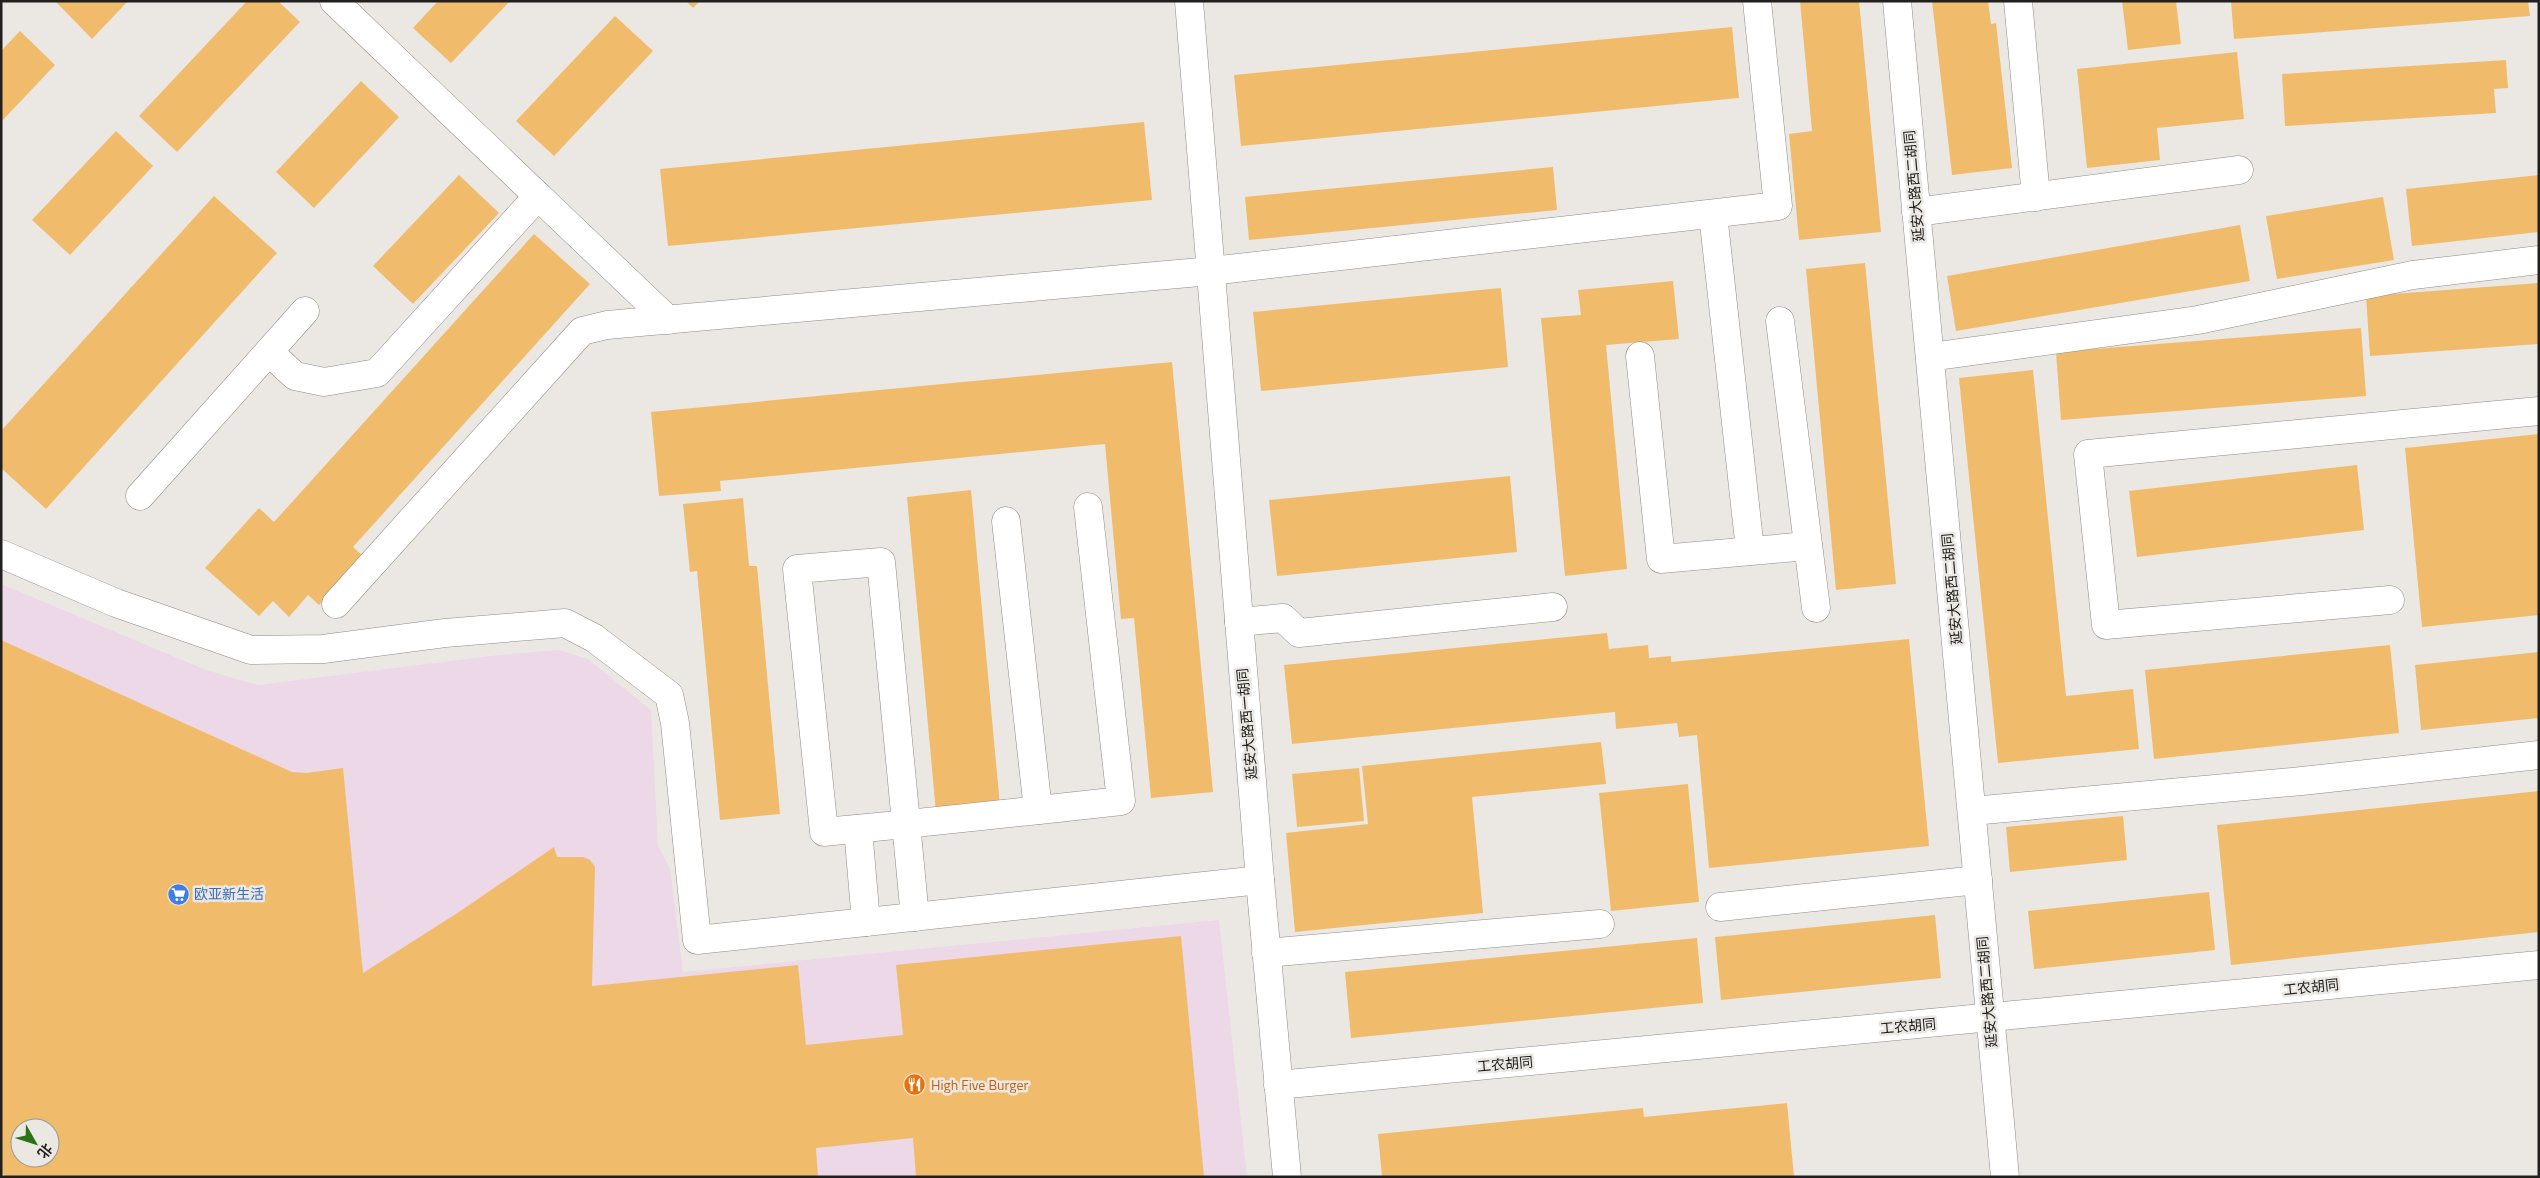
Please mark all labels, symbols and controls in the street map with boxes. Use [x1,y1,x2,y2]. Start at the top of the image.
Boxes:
street label: 延安大路西二胡同 [1898,129,1929,243]
street label: 延安大路西二胡同 [1936,532,1967,646]
street label: 延安大路西一胡同 [1231,667,1262,781]
supermarket icon: 欧亚新生活 [166,882,190,906]
place label: 欧亚新生活 [194,883,264,904]
street label: 延安大路西二胡同 [1971,935,2002,1049]
street label: 工农胡同 [2282,973,2340,1000]
street label: 工农胡同 [1879,1013,1937,1038]
street label: 工农胡同 [1476,1051,1534,1076]
restaurant icon: High Five Burger [903,1073,927,1097]
place label: High Five Burger [931,1074,1029,1095]
north arrow [10,1118,60,1168]
text: 北 [33,1139,58,1164]

